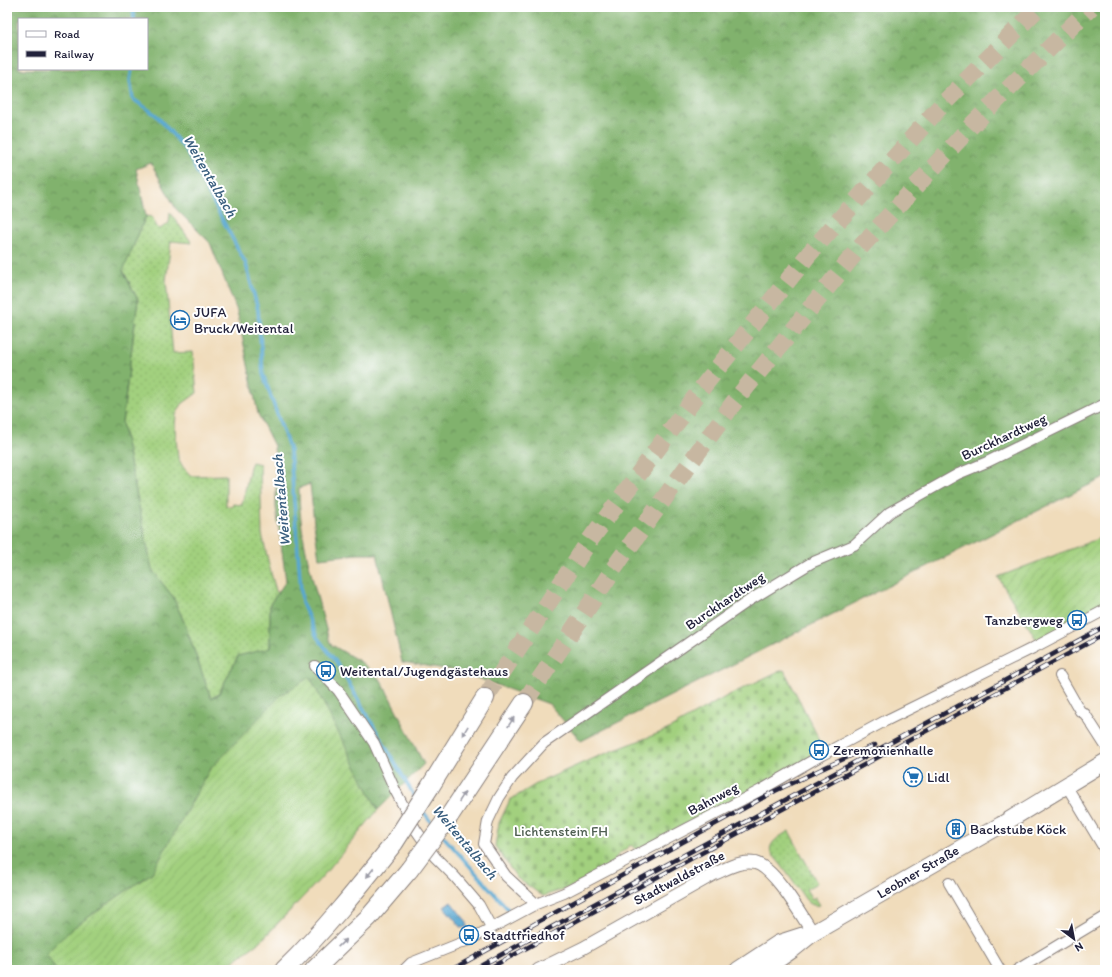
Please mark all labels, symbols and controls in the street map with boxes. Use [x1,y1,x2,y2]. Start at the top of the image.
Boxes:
legend [18,18,148,70]
text: Road [54,27,80,41]
text: Railway [54,47,94,61]
water label: Weitentalbach [179,132,241,221]
place label: JUFA Bruck/Weitental [194,304,294,337]
hotel icon: JUFA Bruck/Weitental [169,309,191,331]
street label: Burckhardtweg [959,410,1050,464]
water label: Weitentalbach [268,452,294,547]
street label: Burckhardtweg [682,568,769,634]
bus stop icon: Tanzbergweg [1066,609,1088,631]
place label: Tanzbergweg [985,612,1064,629]
bus stop icon: Weitental/Jugendgästehaus [315,660,337,682]
place label: Weitental/Jugendgästehaus [340,663,508,680]
one-way arrow [507,716,514,728]
one-way arrow [461,725,468,737]
bus stop icon: Zeremonienhalle [808,739,830,761]
place label: Zeremonienhalle [833,742,934,759]
supermarket icon: Lidl [902,766,924,788]
place label: Lidl [927,769,949,786]
street label: Bahnweg [685,778,742,819]
one-way arrow [458,791,466,802]
water label: Weitentalbach [428,801,502,884]
building icon: Backstube Köck [945,818,967,840]
place label: Backstube Köck [970,821,1067,838]
park label: Lichtenstein FH [514,823,608,840]
street label: Leobner Straße [874,841,962,902]
street label: Stadtwaldstraße [631,847,728,909]
one-way arrow [365,868,374,879]
north arrow [1054,919,1094,959]
bus stop icon: Stadtfriedhof [458,924,480,946]
place label: Stadtfriedhof [483,927,565,944]
one-way arrow [337,938,347,948]
text: N [1072,940,1086,955]

